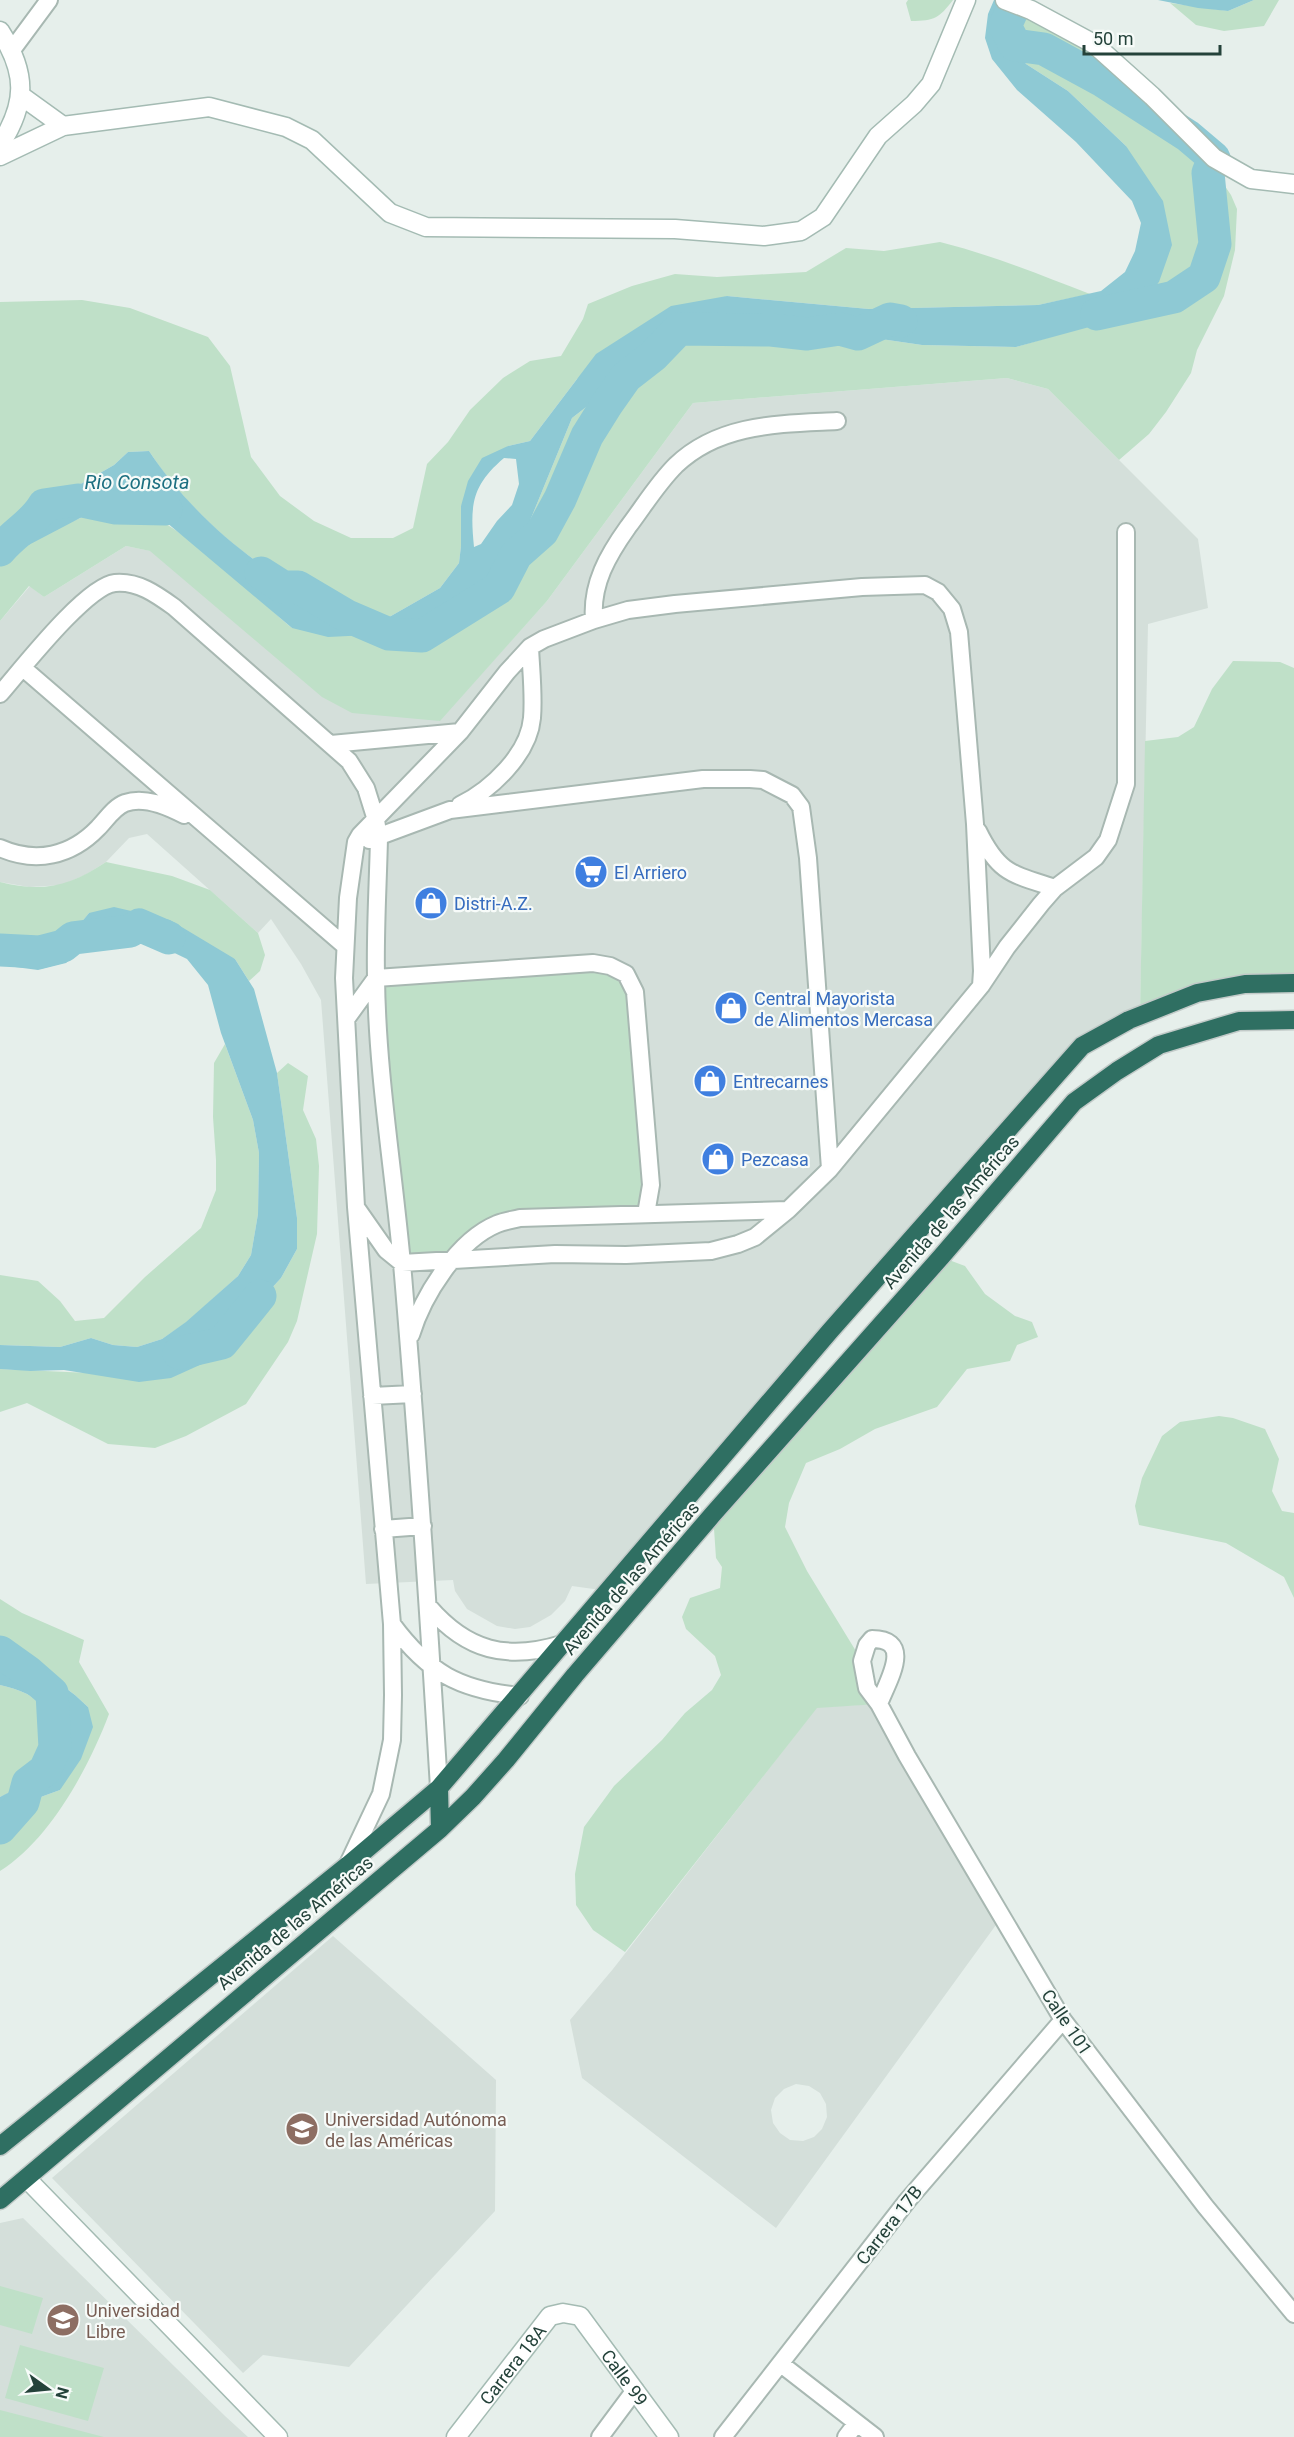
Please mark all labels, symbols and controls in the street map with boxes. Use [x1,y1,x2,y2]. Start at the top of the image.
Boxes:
scale bar [1084,18,1220,56]
text: 50 m [1093,28,1133,49]
water label: Rio Consota [84,470,190,494]
supermarket icon: El Arriero [573,854,609,890]
place label: El Arriero [614,862,687,883]
shop icon: Distri-A.Z. [413,885,449,921]
place label: Distri-A.Z. [454,893,533,914]
place label: Central Mayorista de Alimentos Mercasa [754,988,933,1030]
shop icon: Central Mayorista de Alimentos Mercasa [713,990,749,1026]
shop icon: Entrecarnes [692,1063,728,1099]
place label: Entrecarnes [733,1071,829,1092]
street label: Avenida de las Américas [879,1131,1023,1293]
shop icon: Pezcasa [700,1141,736,1177]
place label: Pezcasa [741,1149,809,1170]
street label: Avenida de las Américas [559,1497,703,1659]
street label: Avenida de las Américas [213,1852,377,1994]
street label: Calle 101 [1037,1985,1097,2059]
place label: Universidad Autónoma de las Américas [325,2109,507,2151]
school or university icon: Universidad Autónoma de las Américas [284,2111,320,2147]
street label: Carrera 17B [852,2181,926,2269]
place label: Universidad Libre [86,2300,180,2342]
school or university icon: Universidad Libre [45,2302,81,2338]
street label: Carrera 18A [475,2320,550,2408]
street label: Calle 99 [598,2345,653,2410]
north arrow [18,2359,78,2419]
text: N [51,2385,73,2401]

